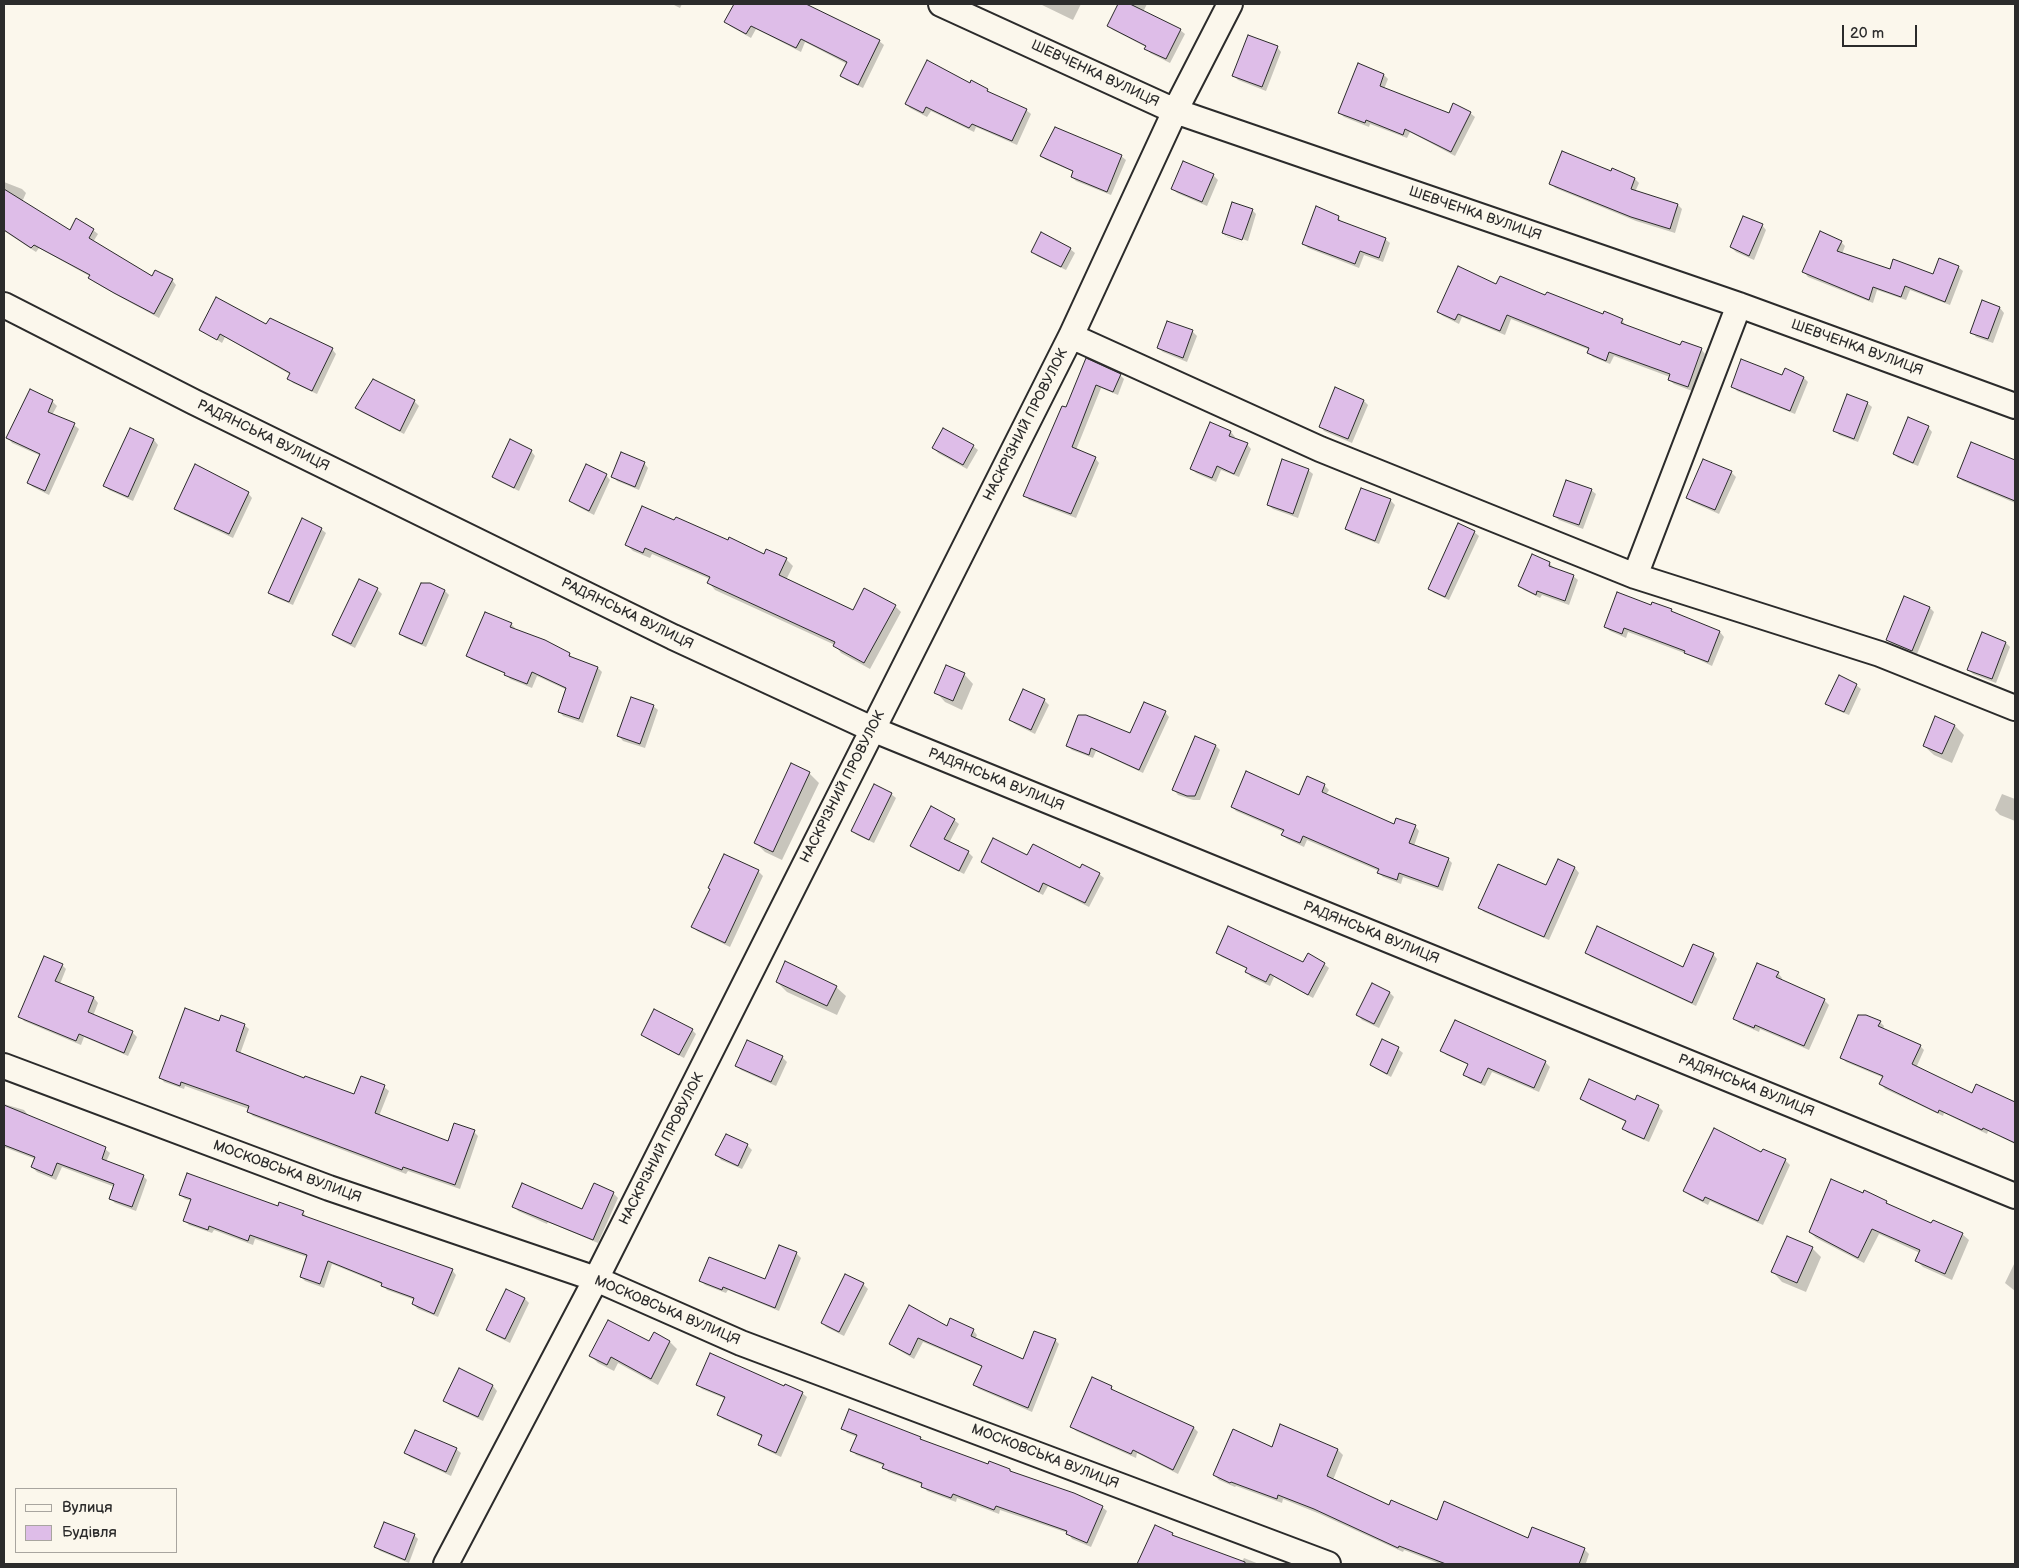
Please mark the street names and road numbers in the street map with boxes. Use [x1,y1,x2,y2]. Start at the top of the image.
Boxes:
street label: ШЕВЧЕНКА ВУЛИЦЯ [1028,37,1162,111]
street label: ШЕВЧЕНКА ВУЛИЦЯ [1406,183,1544,245]
street label: ШЕВЧЕНКА ВУЛИЦЯ [1789,316,1925,380]
street label: НАСКРІЗНИЙ ПРОВУЛОК [980,346,1072,504]
street label: РАДЯНСЬКА ВУЛИЦЯ [194,397,332,475]
street label: РАДЯНСЬКА ВУЛИЦЯ [558,575,696,653]
street label: НАСКРІЗНИЙ ПРОВУЛОК [797,708,889,866]
street label: РАДЯНСЬКА ВУЛИЦЯ [926,745,1066,815]
street label: РАДЯНСЬКА ВУЛИЦЯ [1301,898,1441,968]
street label: РАДЯНСЬКА ВУЛИЦЯ [1676,1051,1816,1121]
street label: НАСКРІЗНИЙ ПРОВУЛОК [616,1070,708,1228]
street label: МОСКОВСЬКА ВУЛИЦЯ [210,1137,364,1207]
street label: МОСКОВСЬКА ВУЛИЦЯ [592,1273,742,1349]
street label: МОСКОВСЬКА ВУЛИЦЯ [969,1421,1121,1493]

